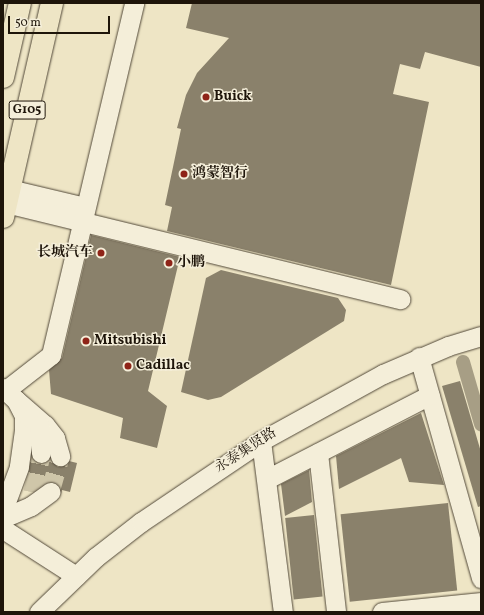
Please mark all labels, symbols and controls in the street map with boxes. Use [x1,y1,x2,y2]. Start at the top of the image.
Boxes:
scale bar [10,8,112,34]
text: 50 m [15,15,41,31]
place label: Buick [214,89,251,105]
marker: Buick [201,92,211,102]
road number: G105 [8,99,46,121]
place label: 鸿蒙智行 [192,166,248,182]
marker: 鸿蒙智行 [179,169,189,179]
place label: 长城汽车 [37,245,93,261]
marker: 长城汽车 [96,248,106,258]
place label: 小鹏 [177,255,205,271]
marker: 小鹏 [164,258,174,268]
place label: Mitsubishi [94,333,167,349]
marker: Mitsubishi [81,336,91,346]
place label: Cadillac [136,358,190,374]
marker: Cadillac [123,361,133,371]
street label: 永泰集贤路 [212,425,280,477]

